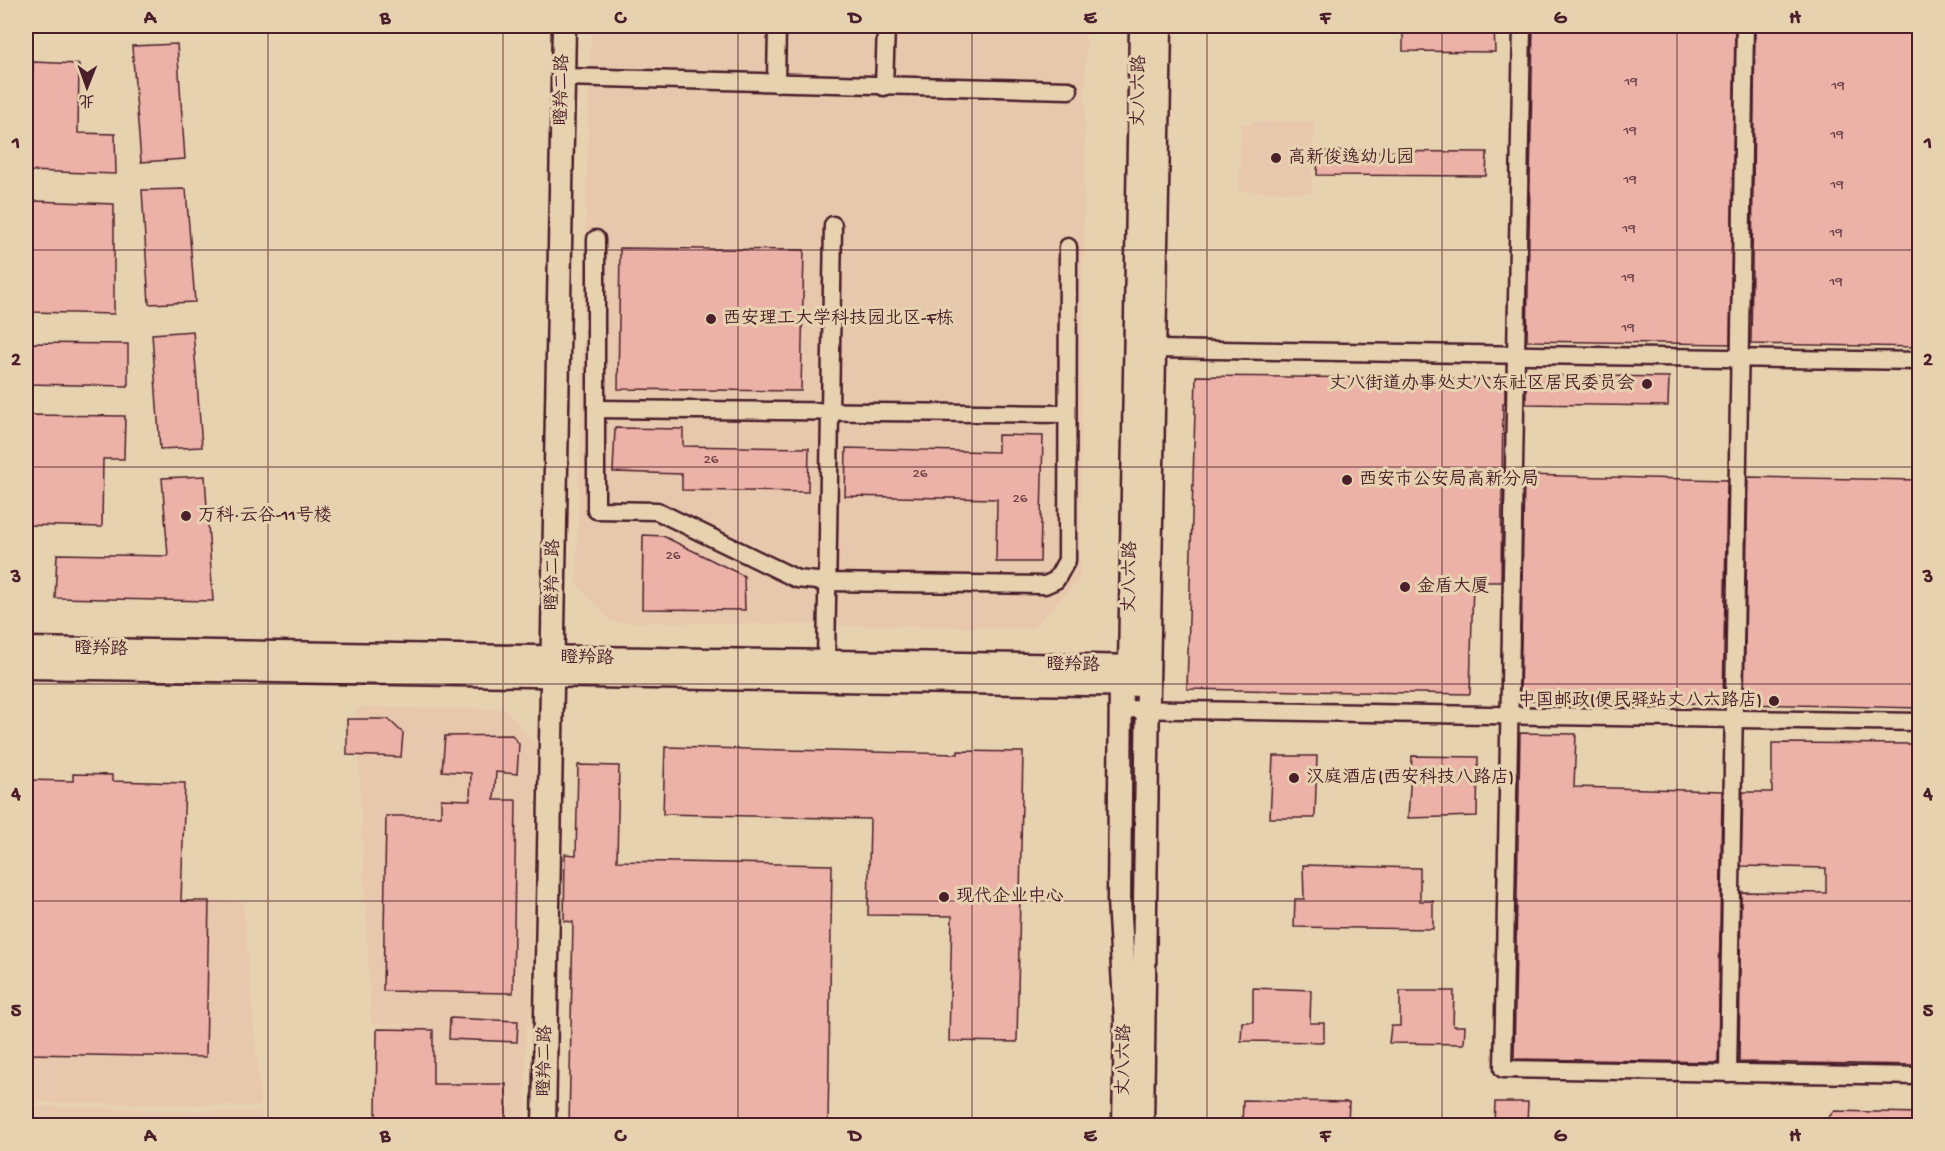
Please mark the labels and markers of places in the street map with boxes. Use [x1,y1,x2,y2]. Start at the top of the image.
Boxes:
place label: 高新俊逸幼儿园 [1288,147,1414,169]
marker: 高新俊逸幼儿园 [1269,151,1283,165]
place label: 西安理工大学科技园北区-F栋 [723,308,954,330]
marker: 西安理工大学科技园北区-F栋 [704,312,718,326]
place label: 丈八街道办事处丈八东社区居民委员会 [1329,373,1635,395]
marker: 丈八街道办事处丈八东社区居民委员会 [1640,377,1654,391]
place label: 西安市公安局高新分局 [1359,469,1539,491]
marker: 西安市公安局高新分局 [1340,473,1354,487]
place label: 万科·云谷-11号楼 [198,505,332,527]
marker: 万科·云谷-11号楼 [179,509,193,523]
place label: 金盾大厦 [1417,576,1489,598]
marker: 金盾大厦 [1398,580,1412,594]
place label: 中国邮政(便民驿站丈八六路店) [1518,690,1762,712]
marker: 中国邮政(便民驿站丈八六路店) [1767,694,1781,708]
place label: 汉庭酒店(西安科技八路店) [1306,767,1514,789]
marker: 汉庭酒店(西安科技八路店) [1287,771,1301,785]
place label: 现代企业中心 [956,886,1064,908]
marker: 现代企业中心 [937,890,951,904]

